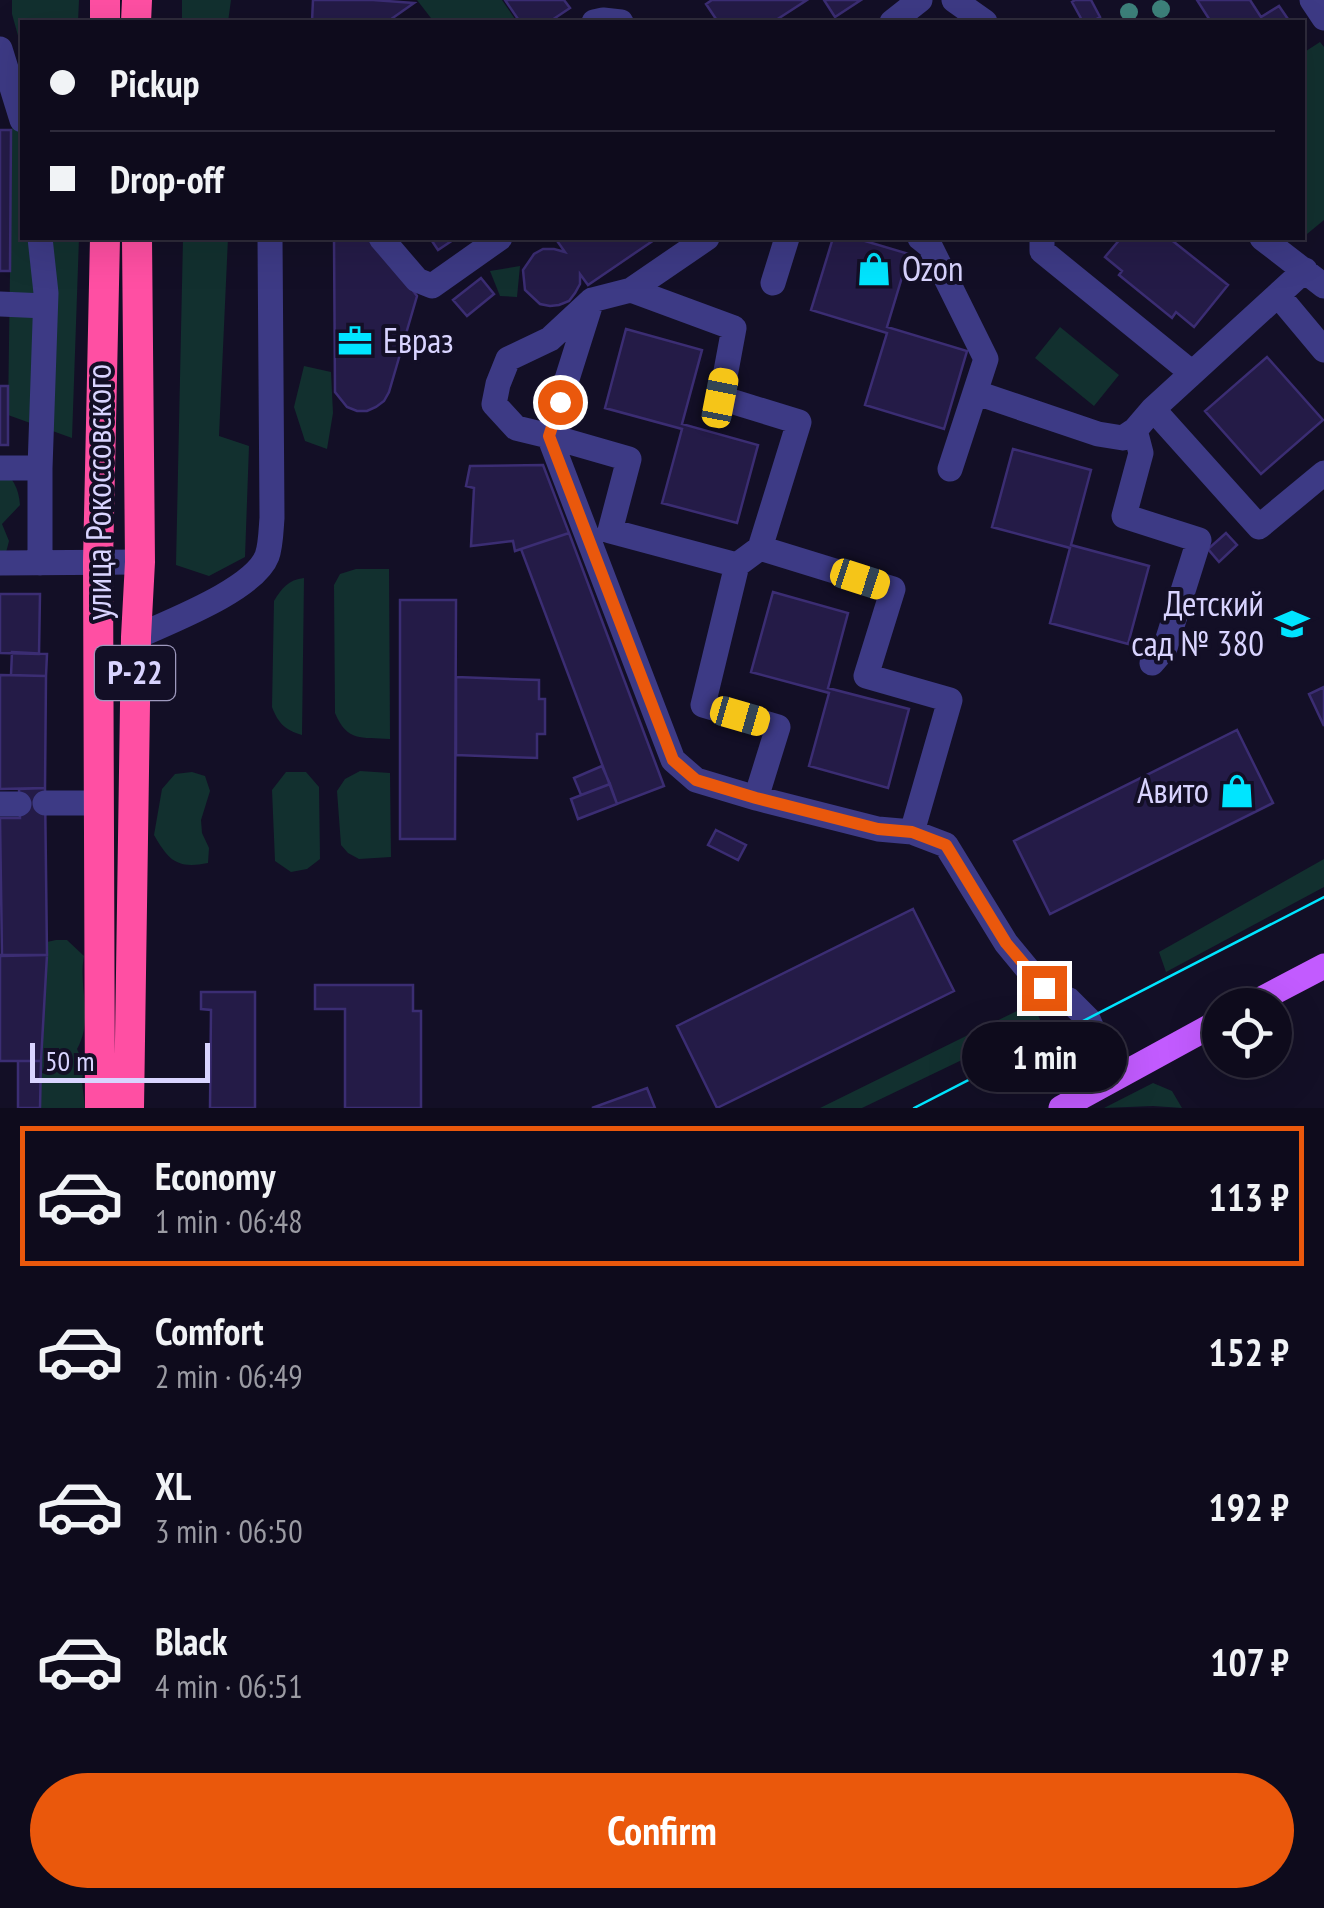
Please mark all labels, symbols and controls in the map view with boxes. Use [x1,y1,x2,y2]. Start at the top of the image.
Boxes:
text: Pickup [110,58,200,107]
text: Drop-off [110,154,224,203]
place label: Ozon [902,245,963,291]
shop icon: Ozon [855,250,893,288]
place label: Евраз [383,317,454,363]
office icon: Евраз [336,322,374,360]
street label: улица Рокоссовского [75,364,121,620]
car [700,366,740,430]
route start [538,380,583,425]
car [827,555,893,603]
place label: Детский сад № 380 [1131,580,1264,666]
school or university icon: Детский сад № 380 [1273,605,1311,643]
road number: Р-22 [95,646,175,700]
car [707,693,773,739]
place label: Авито [1137,767,1209,813]
shop icon: Авито [1218,772,1256,810]
route end [1022,966,1067,1011]
map controls [1202,988,1292,1078]
button: locate [1202,988,1292,1078]
callout: 1 min [962,1023,1126,1093]
text: 1 min [1012,1036,1077,1078]
scale bar [30,1038,210,1082]
text: 50 m [45,1042,94,1079]
icon: car [35,1151,125,1241]
text: Economy [155,1151,275,1200]
text: 113 ₽ [1209,1172,1289,1221]
text: 1 min · 06:48 [155,1200,303,1242]
icon: car [35,1306,125,1396]
text: Comfort [155,1306,264,1355]
text: 152 ₽ [1209,1327,1289,1376]
text: 2 min · 06:49 [155,1355,303,1397]
icon: car [35,1461,125,1551]
text: XL [155,1461,191,1510]
text: 192 ₽ [1209,1482,1289,1531]
text: 3 min · 06:50 [155,1510,303,1552]
icon: car [35,1616,125,1706]
text: Black [155,1616,228,1665]
text: 107 ₽ [1210,1637,1289,1686]
text: 4 min · 06:51 [155,1665,303,1707]
button: Confirm [30,1773,1294,1888]

